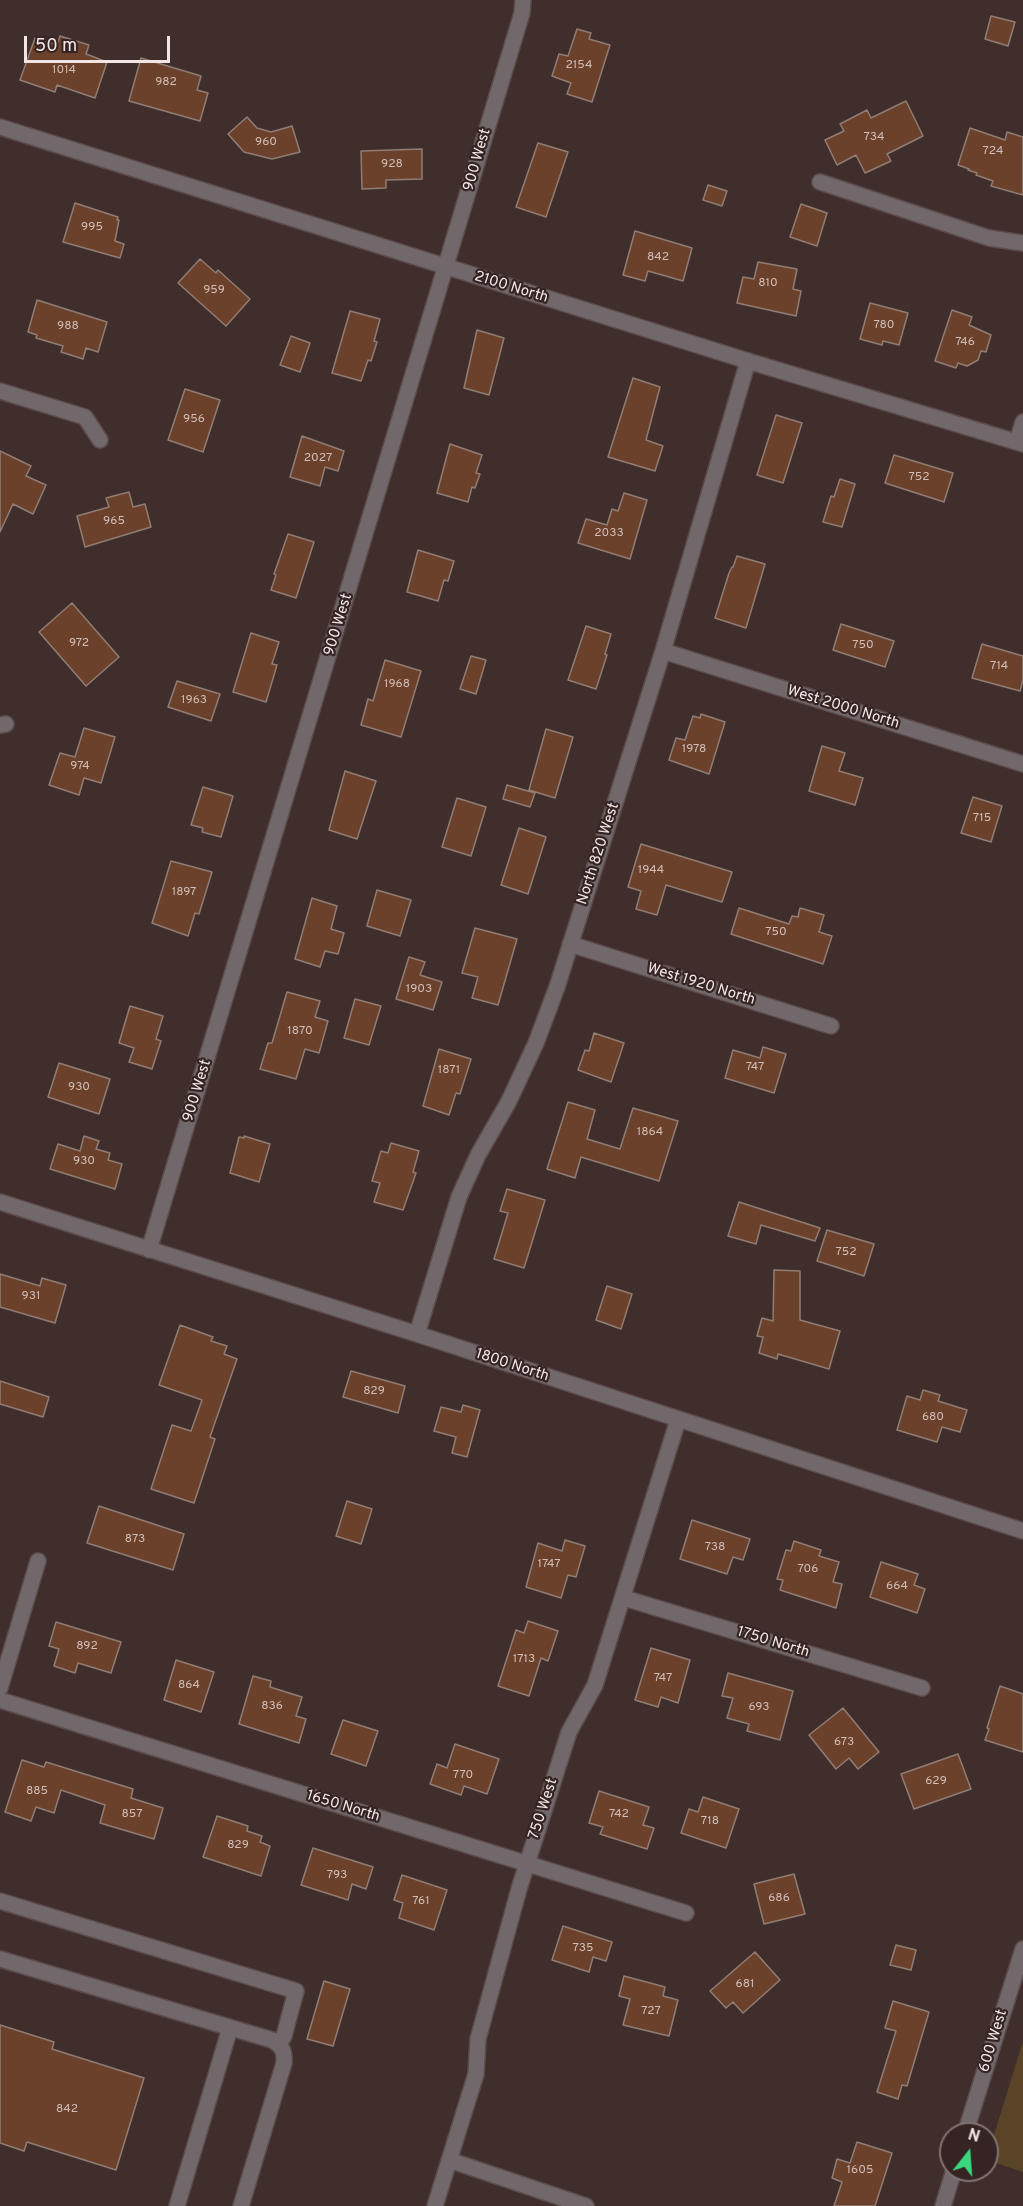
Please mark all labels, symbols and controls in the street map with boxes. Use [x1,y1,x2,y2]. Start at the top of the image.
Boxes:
scale bar [27,24,172,62]
text: 50 m [35,35,77,58]
house number: 2154 [566,59,592,73]
house number: 1014 [52,64,76,78]
house number: 982 [155,76,177,90]
street label: 900 West [460,127,496,193]
house number: 734 [864,131,884,145]
house number: 960 [255,136,277,150]
house number: 724 [983,145,1003,159]
house number: 928 [381,158,403,172]
house number: 995 [81,221,103,235]
house number: 842 [647,251,669,265]
street label: 2100 North [472,268,550,308]
house number: 810 [758,277,778,291]
house number: 959 [203,284,225,298]
house number: 780 [874,319,894,333]
house number: 988 [57,320,79,334]
house number: 746 [955,336,975,350]
house number: 956 [183,413,205,427]
house number: 2027 [304,452,332,466]
house number: 752 [909,471,929,485]
house number: 965 [103,515,125,529]
house number: 2033 [594,527,624,541]
street label: 900 West [321,592,357,658]
house number: 972 [69,637,89,651]
house number: 750 [852,639,874,653]
house number: 714 [990,660,1008,674]
house number: 1968 [384,678,410,692]
street label: West 2000 North [785,682,901,734]
house number: 1963 [181,694,207,708]
house number: 1978 [682,743,706,757]
house number: 974 [70,760,90,774]
street label: North 820 West [574,801,624,907]
house number: 715 [973,812,991,826]
house number: 1944 [638,864,664,878]
house number: 1897 [172,886,196,900]
house number: 750 [765,926,787,940]
street label: West 1920 North [645,960,757,1010]
house number: 1903 [406,983,432,997]
house number: 1870 [287,1025,313,1039]
street label: 900 West [180,1058,216,1124]
house number: 747 [746,1061,764,1075]
house number: 1871 [438,1064,460,1078]
house number: 930 [68,1081,90,1095]
house number: 1864 [637,1126,663,1140]
house number: 930 [73,1155,95,1169]
house number: 752 [836,1246,856,1260]
house number: 931 [22,1290,40,1304]
street label: 1800 North [473,1346,551,1386]
house number: 829 [363,1385,385,1399]
house number: 680 [922,1411,944,1425]
house number: 873 [125,1533,145,1547]
house number: 738 [705,1541,725,1555]
house number: 1747 [537,1558,561,1572]
house number: 706 [798,1563,818,1577]
house number: 664 [886,1580,908,1594]
street label: 1750 North [735,1623,811,1663]
house number: 892 [76,1640,98,1654]
house number: 1713 [513,1653,535,1667]
house number: 747 [654,1672,672,1686]
house number: 864 [178,1679,200,1693]
house number: 836 [261,1700,283,1714]
house number: 693 [748,1701,770,1715]
house number: 673 [834,1736,854,1750]
house number: 770 [453,1769,473,1783]
house number: 629 [925,1775,947,1789]
street label: 750 West [526,1776,562,1842]
house number: 885 [26,1785,48,1799]
street label: 1650 North [304,1787,382,1827]
house number: 857 [122,1808,142,1822]
house number: 742 [609,1808,629,1822]
house number: 718 [701,1815,719,1829]
house number: 829 [227,1839,249,1853]
house number: 793 [327,1869,347,1883]
house number: 686 [768,1892,790,1906]
house number: 761 [412,1895,430,1909]
house number: 735 [573,1942,593,1956]
house number: 681 [736,1978,754,1992]
house number: 727 [641,2005,661,2019]
street label: 600 West [976,2008,1012,2074]
house number: 842 [56,2103,78,2117]
north arrow [939,2122,999,2182]
text: N [965,2125,982,2148]
house number: 1605 [847,2164,873,2178]

